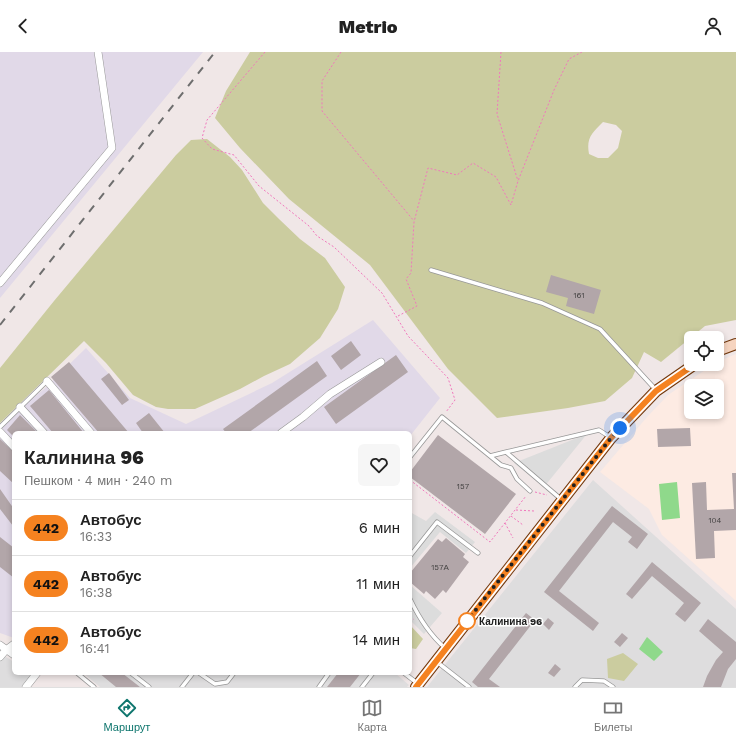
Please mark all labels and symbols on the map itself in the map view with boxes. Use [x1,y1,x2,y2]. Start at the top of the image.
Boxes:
house number: 161 [573,291,585,300]
your location [610,418,630,438]
house number: 157 [457,482,470,491]
house number: 104 [709,516,722,525]
house number: 157А [431,563,449,572]
marker: Калинина 96 [458,612,476,630]
place label: Калинина 96 [479,616,542,627]

